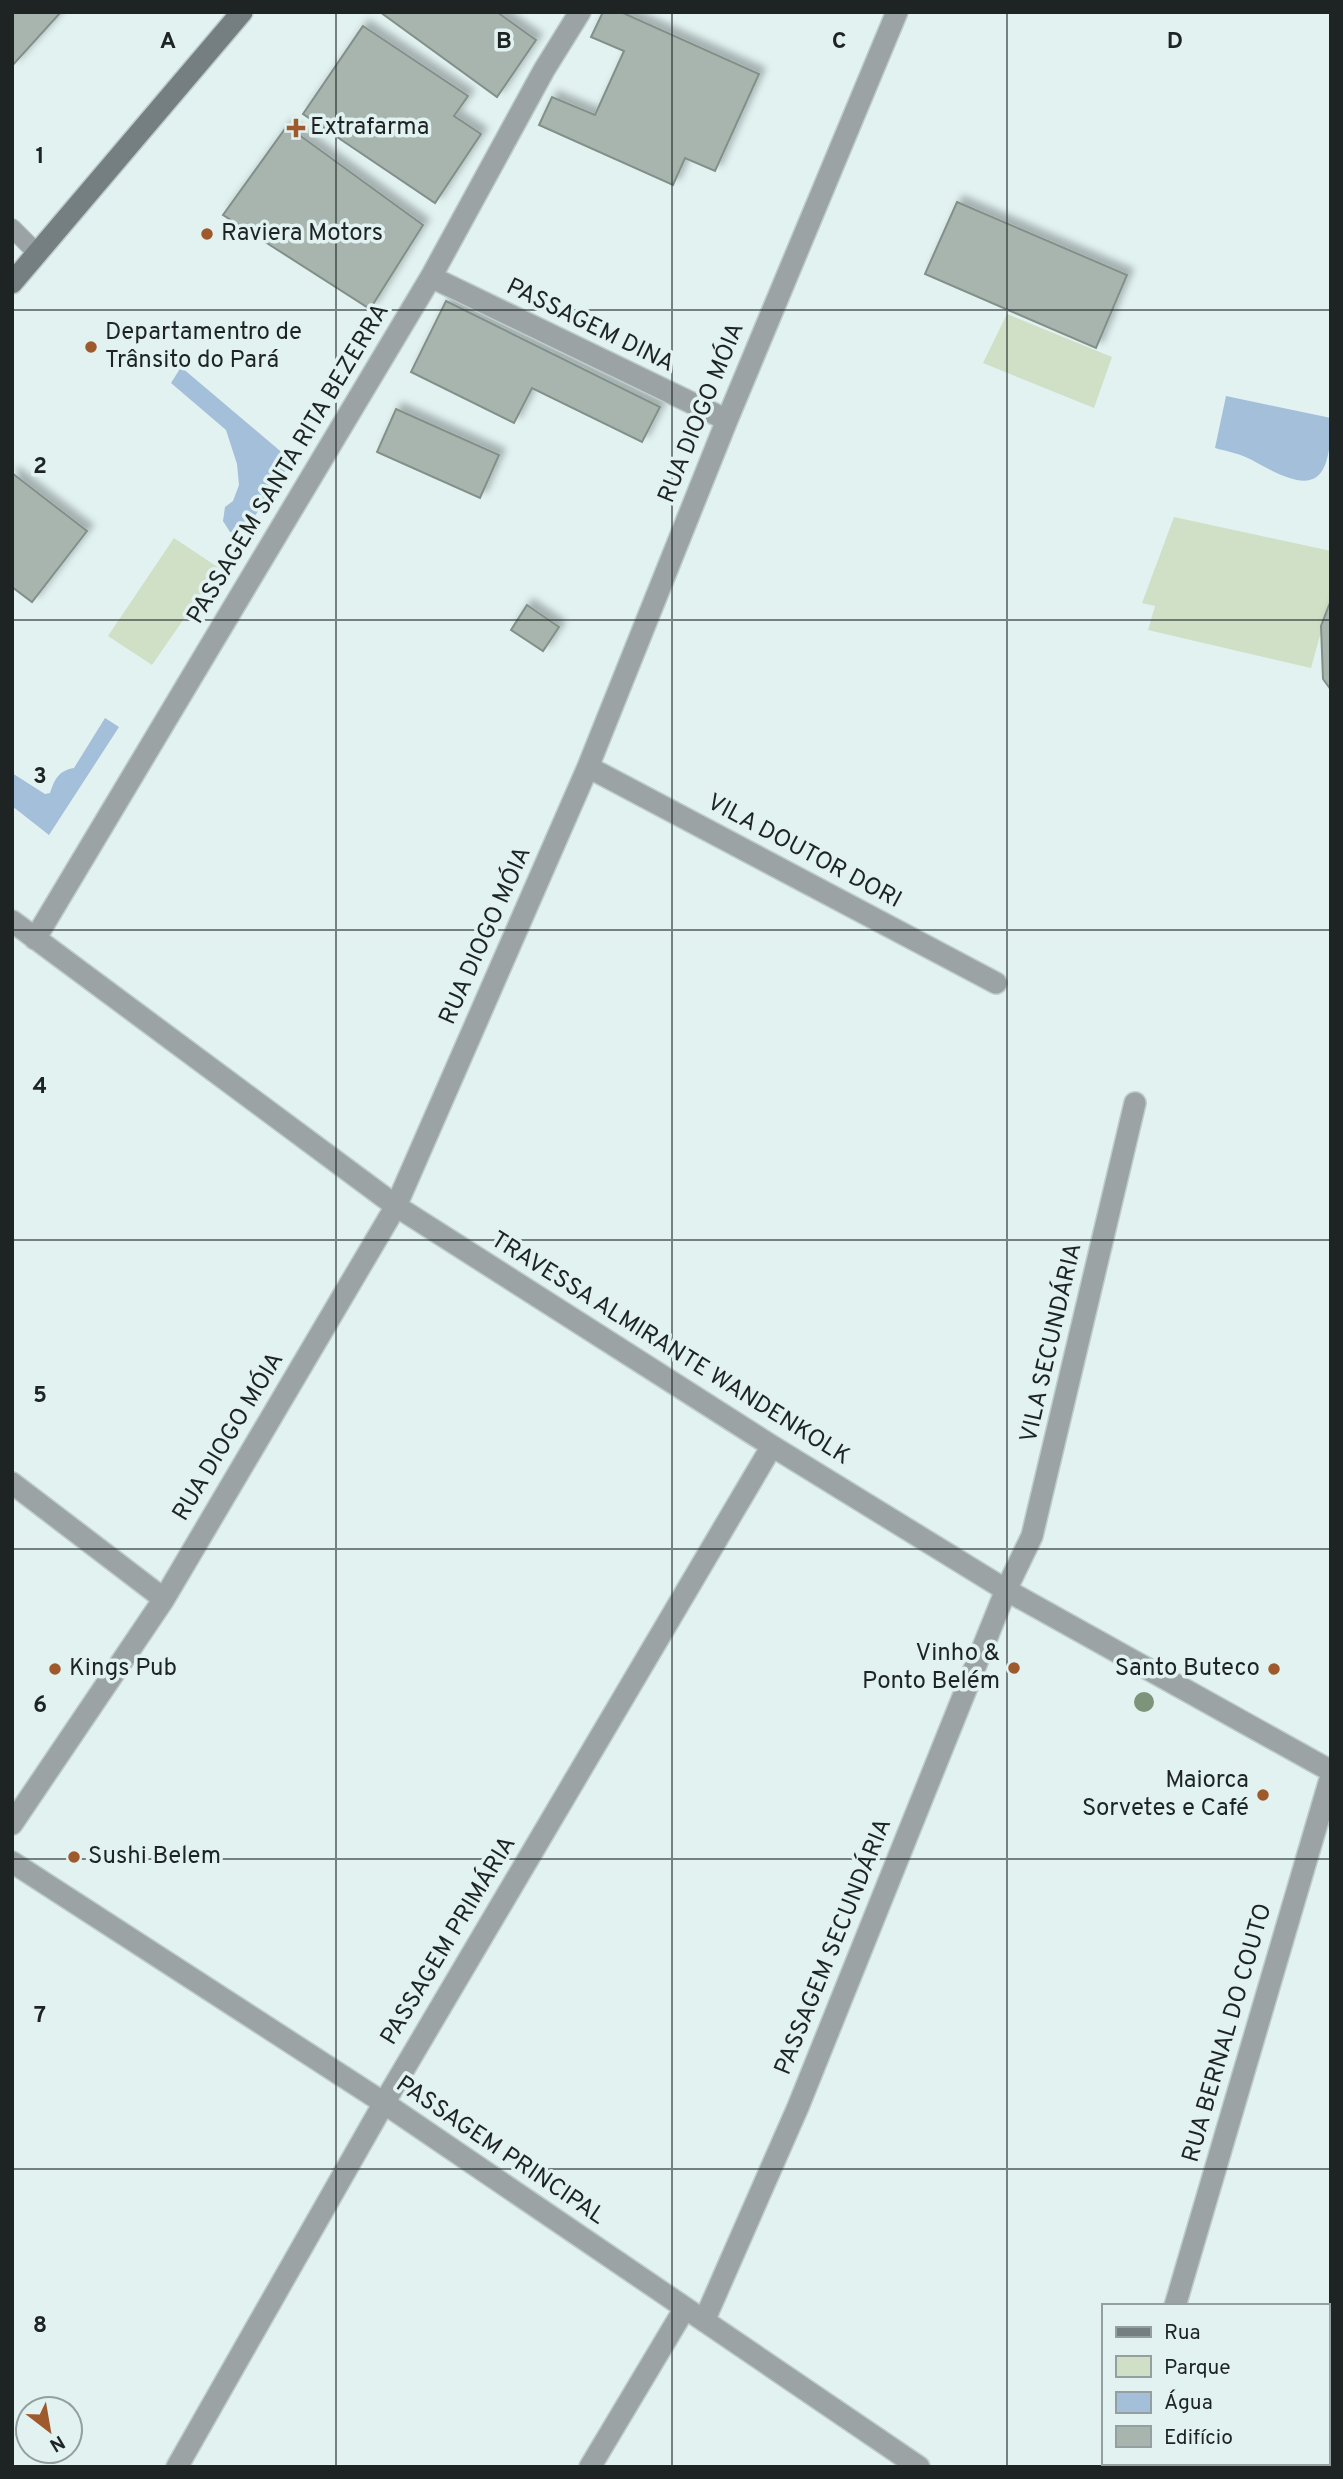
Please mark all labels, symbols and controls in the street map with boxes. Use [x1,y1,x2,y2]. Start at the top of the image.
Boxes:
text: A [160,28,176,57]
text: B [496,28,512,57]
text: C [832,28,846,57]
text: D [1167,28,1183,57]
place label: Extrafarma [310,113,429,143]
marker: Extrafarma [288,120,304,136]
text: 1 [35,143,45,172]
place label: Raviera Motors [221,219,383,249]
marker: Raviera Motors [199,226,215,242]
street label: PASSAGEM DINA [501,272,679,380]
street label: PASSAGEM SANTA RITA BEZERRA [181,298,397,630]
place label: Departamentro de Trânsito do Pará [105,318,302,376]
street label: RUA DIOGO MÓIA [650,318,752,508]
marker: Departamentro de Trânsito do Pará [83,339,99,355]
text: 2 [33,453,47,482]
text: 3 [33,763,47,792]
street label: VILA DOUTOR DORI [702,788,906,916]
street label: RUA DIOGO MÓIA [431,841,539,1030]
text: 4 [33,1073,47,1102]
street label: TRAVESSA ALMIRANTE WANDENKOLK [485,1225,855,1473]
street label: VILA SECUNDÁRIA [1013,1240,1090,1446]
street label: RUA DIOGO MÓIA [165,1346,291,1527]
text: 5 [33,1382,47,1411]
place label: Vinho & Ponto Belém [862,1639,1000,1697]
place label: Kings Pub [69,1654,177,1684]
place label: Santo Buteco [1115,1654,1260,1684]
marker: Vinho & Ponto Belém [1006,1660,1022,1676]
marker: Kings Pub [47,1661,63,1677]
marker: Santo Buteco [1266,1661,1282,1677]
text: 6 [33,1692,47,1721]
place label: Maiorca Sorvetes e Café [1082,1766,1249,1824]
marker: Maiorca Sorvetes e Café [1255,1787,1271,1803]
street label: PASSAGEM SECUNDÁRIA [767,1814,899,2080]
street label: PASSAGEM PRIMÁRIA [373,1830,523,2051]
place label: Sushi Belem [88,1842,221,1872]
marker: Sushi Belem [66,1849,82,1865]
street label: RUA BERNAL DO COUTO [1177,1900,1279,2166]
text: 7 [34,2002,46,2031]
street label: PASSAGEM PRINCIPAL [390,2070,610,2232]
legend [1102,2304,1329,2465]
text: 8 [33,2312,47,2341]
text: Rua [1164,2320,1201,2347]
text: Parque [1164,2355,1231,2382]
text: Água [1164,2389,1213,2417]
north arrow [14,2395,84,2465]
text: Edifício [1164,2425,1233,2452]
text: N [45,2429,69,2457]

